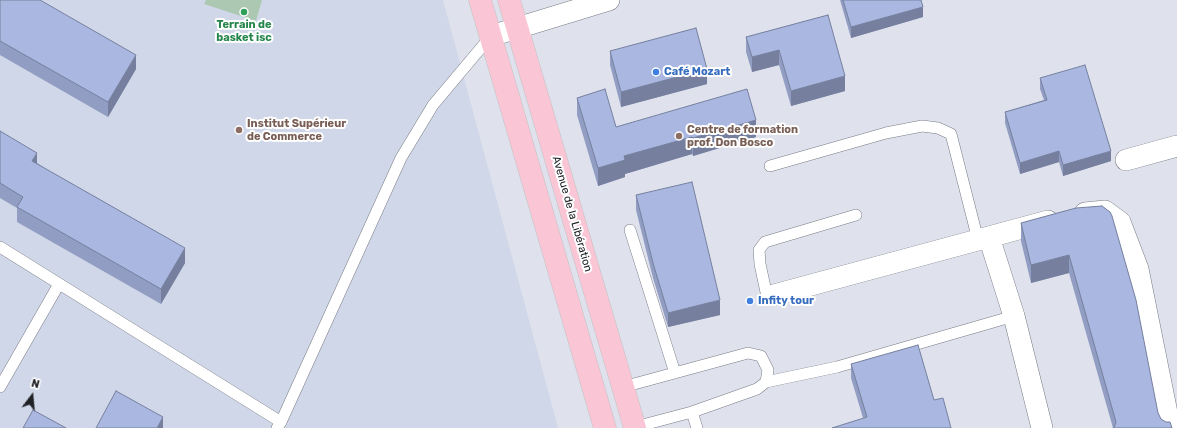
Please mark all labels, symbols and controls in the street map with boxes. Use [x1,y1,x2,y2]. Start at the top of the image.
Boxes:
marker: Terrain de basket isc [239,7,249,17]
place label: Terrain de basket isc [216,18,272,44]
place label: Café Mozart [664,65,730,79]
marker: Café Mozart [651,67,661,77]
place label: Institut Supérieur de Commerce [247,117,346,143]
place label: Centre de formation prof. Don Bosco [687,123,798,149]
marker: Institut Supérieur de Commerce [234,125,244,135]
marker: Centre de formation prof. Don Bosco [674,131,684,141]
street label: Avenue de la Libération [549,155,595,273]
place label: Infity tour [758,294,814,308]
marker: Infity tour [745,296,755,306]
north arrow [12,376,52,416]
text: N [30,377,41,391]

